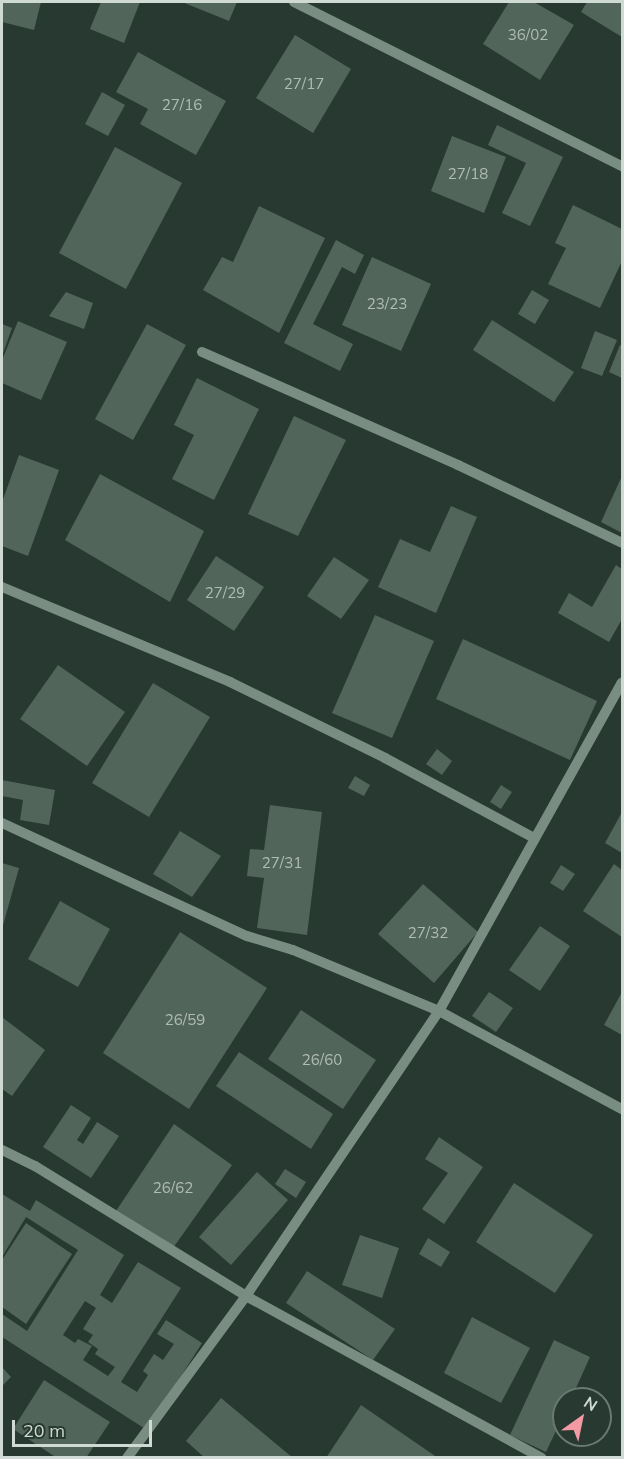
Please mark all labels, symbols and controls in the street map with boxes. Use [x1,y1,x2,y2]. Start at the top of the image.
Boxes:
house number: 36/02 [508,26,548,44]
house number: 27/17 [284,75,324,93]
house number: 27/16 [162,96,202,114]
house number: 27/18 [448,165,488,183]
house number: 23/23 [367,295,407,313]
house number: 27/29 [205,584,245,602]
house number: 27/31 [262,854,302,872]
house number: 27/32 [408,924,448,942]
house number: 26/59 [165,1011,205,1029]
house number: 26/60 [302,1051,342,1069]
house number: 26/62 [153,1179,193,1197]
north arrow [552,1387,612,1447]
text: N [580,1392,601,1415]
scale bar [15,1408,154,1446]
text: 20 m [23,1419,65,1442]

